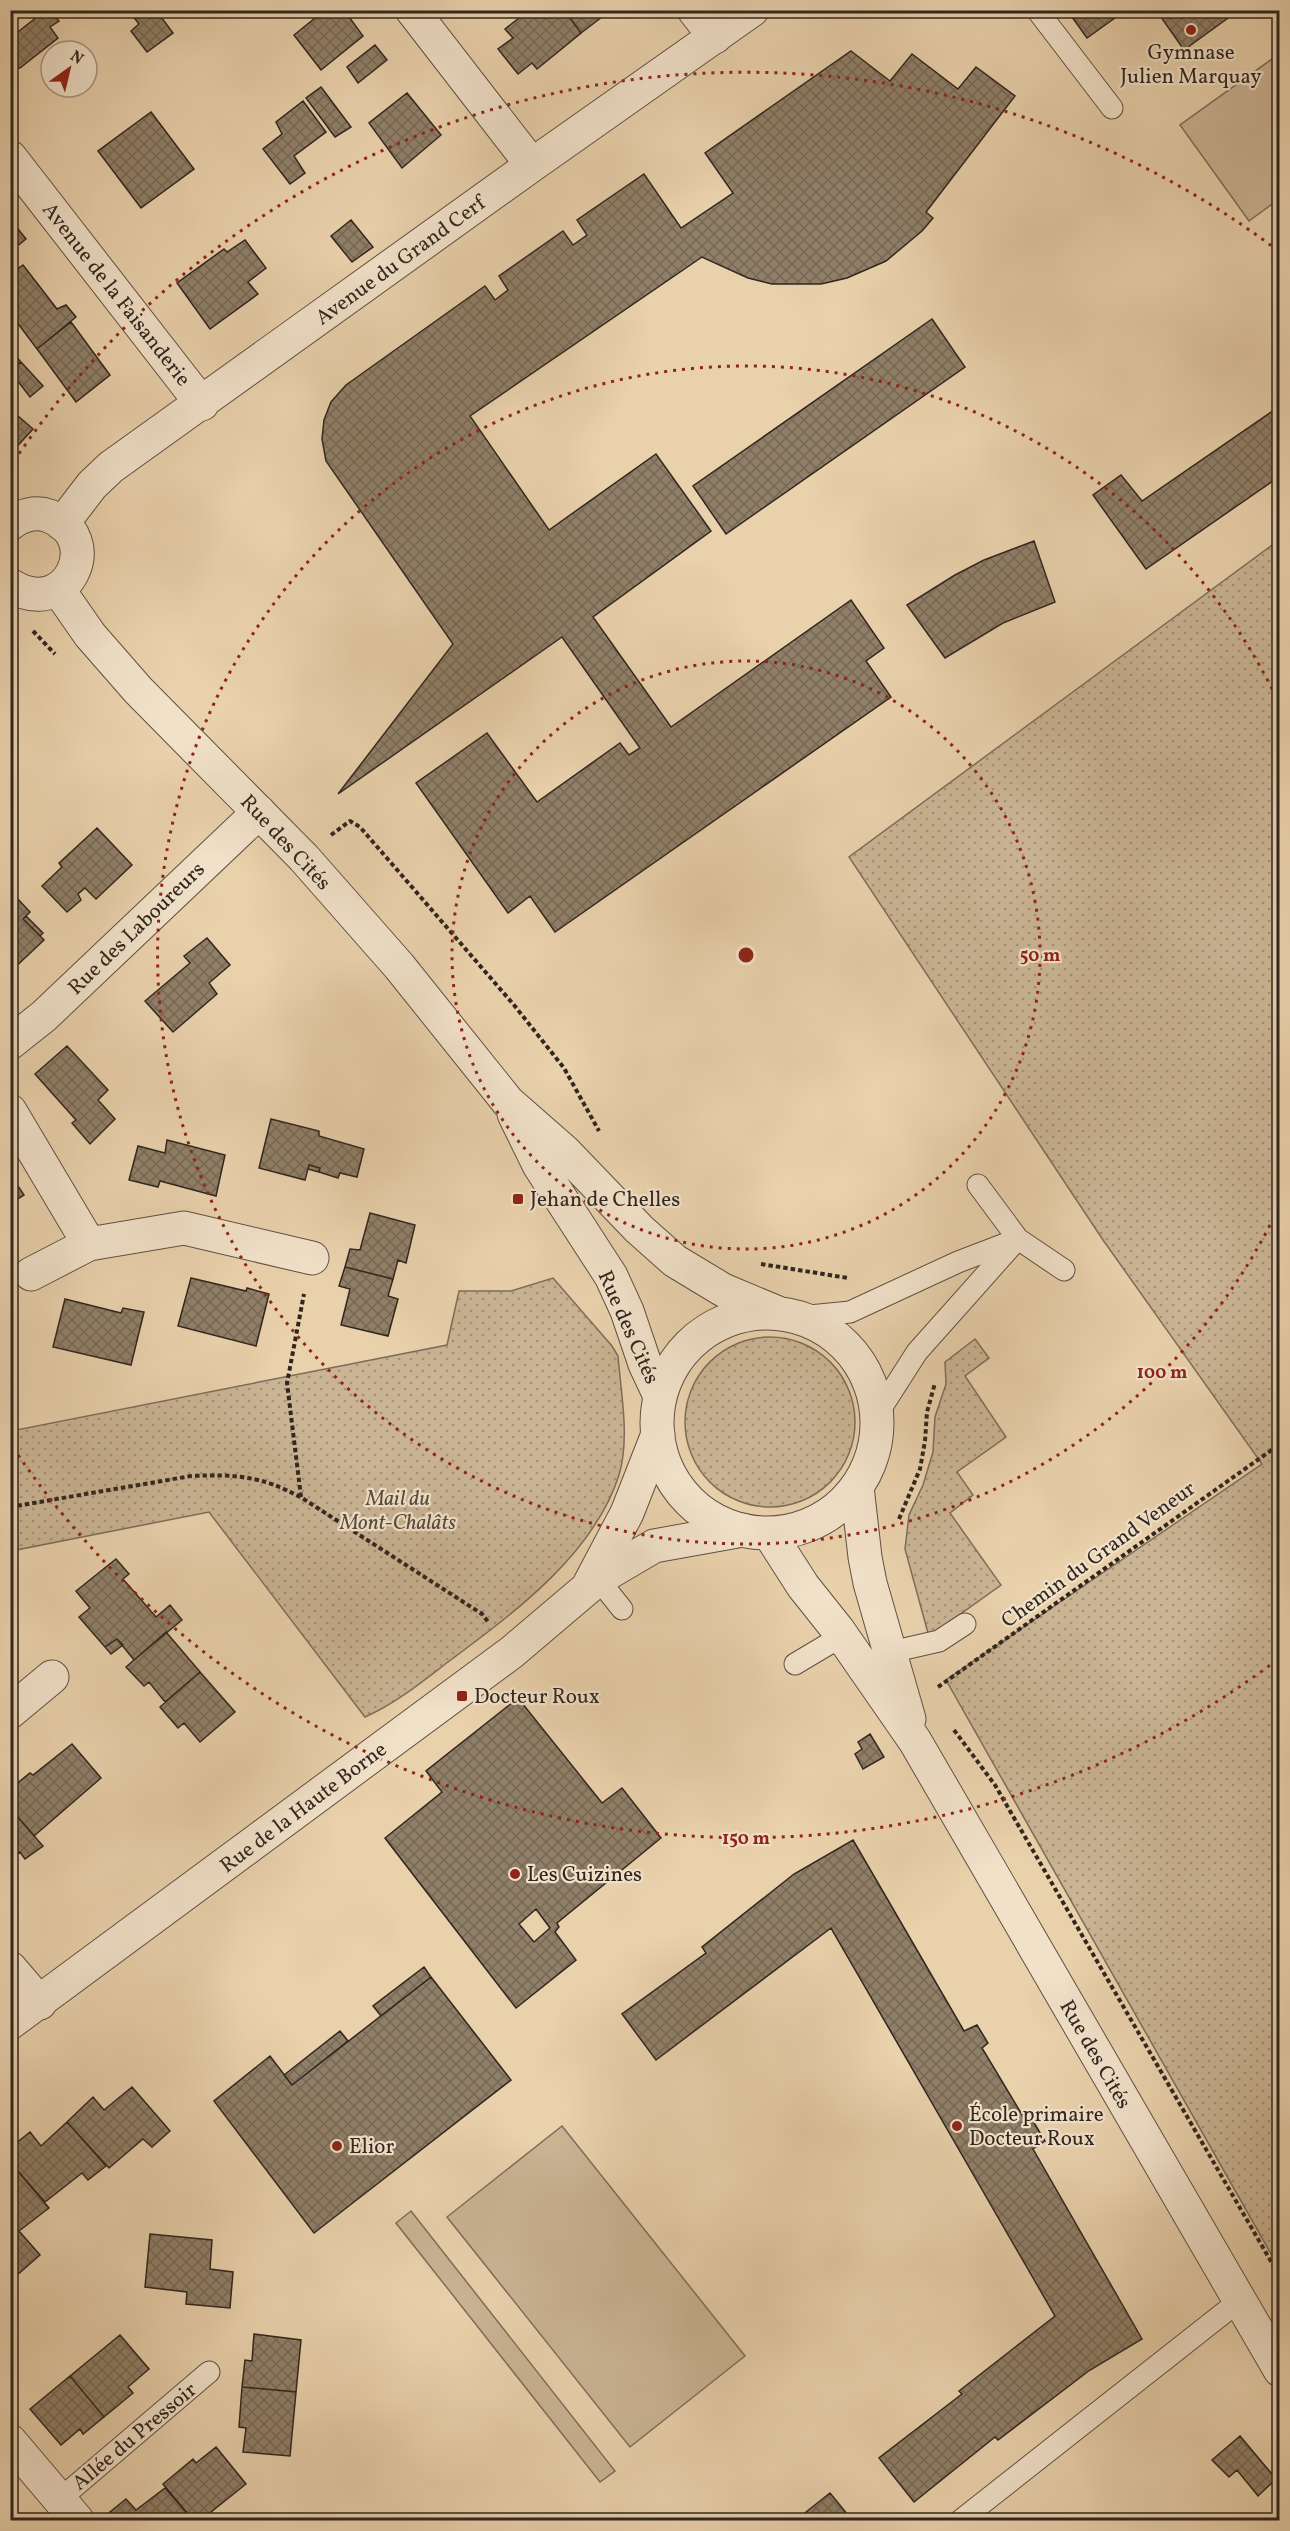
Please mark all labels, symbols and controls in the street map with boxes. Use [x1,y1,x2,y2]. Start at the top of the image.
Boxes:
marker: Gymnase Julien Marquay [1184,23,1198,37]
north arrow [39,39,99,99]
place label: Gymnase Julien Marquay [1120,39,1262,92]
text: N [65,46,88,71]
street label: Avenue du Grand Cerf [310,189,493,333]
street label: Avenue de la Faisanderie [35,197,197,393]
street label: Rue des Cités [233,789,337,897]
street label: Rue des Laboureurs [62,856,212,1002]
text: 50 m [1020,944,1060,969]
centre of rings [736,945,756,965]
place label: Jehan de Chelles [530,1186,680,1215]
marker: Jehan de Chelles [511,1192,525,1206]
street label: Rue des Cités [590,1266,666,1389]
text: 100 m [1137,1361,1187,1386]
street label: Chemin du Grand Veneur [996,1475,1202,1636]
park label: Mail du Mont-Chalâts [339,1485,456,1538]
place label: Docteur Roux [474,1683,600,1712]
marker: Docteur Roux [455,1689,469,1703]
street label: Rue de la Haute Borne [214,1736,393,1881]
text: 150 m [722,1827,770,1852]
place label: Les Cuizines [527,1861,642,1890]
marker: Les Cuizines [508,1867,522,1881]
street label: Rue des Cités [1052,1995,1138,2115]
place label: École primaire Docteur Roux [969,2101,1104,2154]
marker: École primaire Docteur Roux [950,2119,964,2133]
place label: Elior [349,2133,394,2162]
marker: Elior [330,2139,344,2153]
street label: Allée du Pressoir [66,2376,204,2498]

